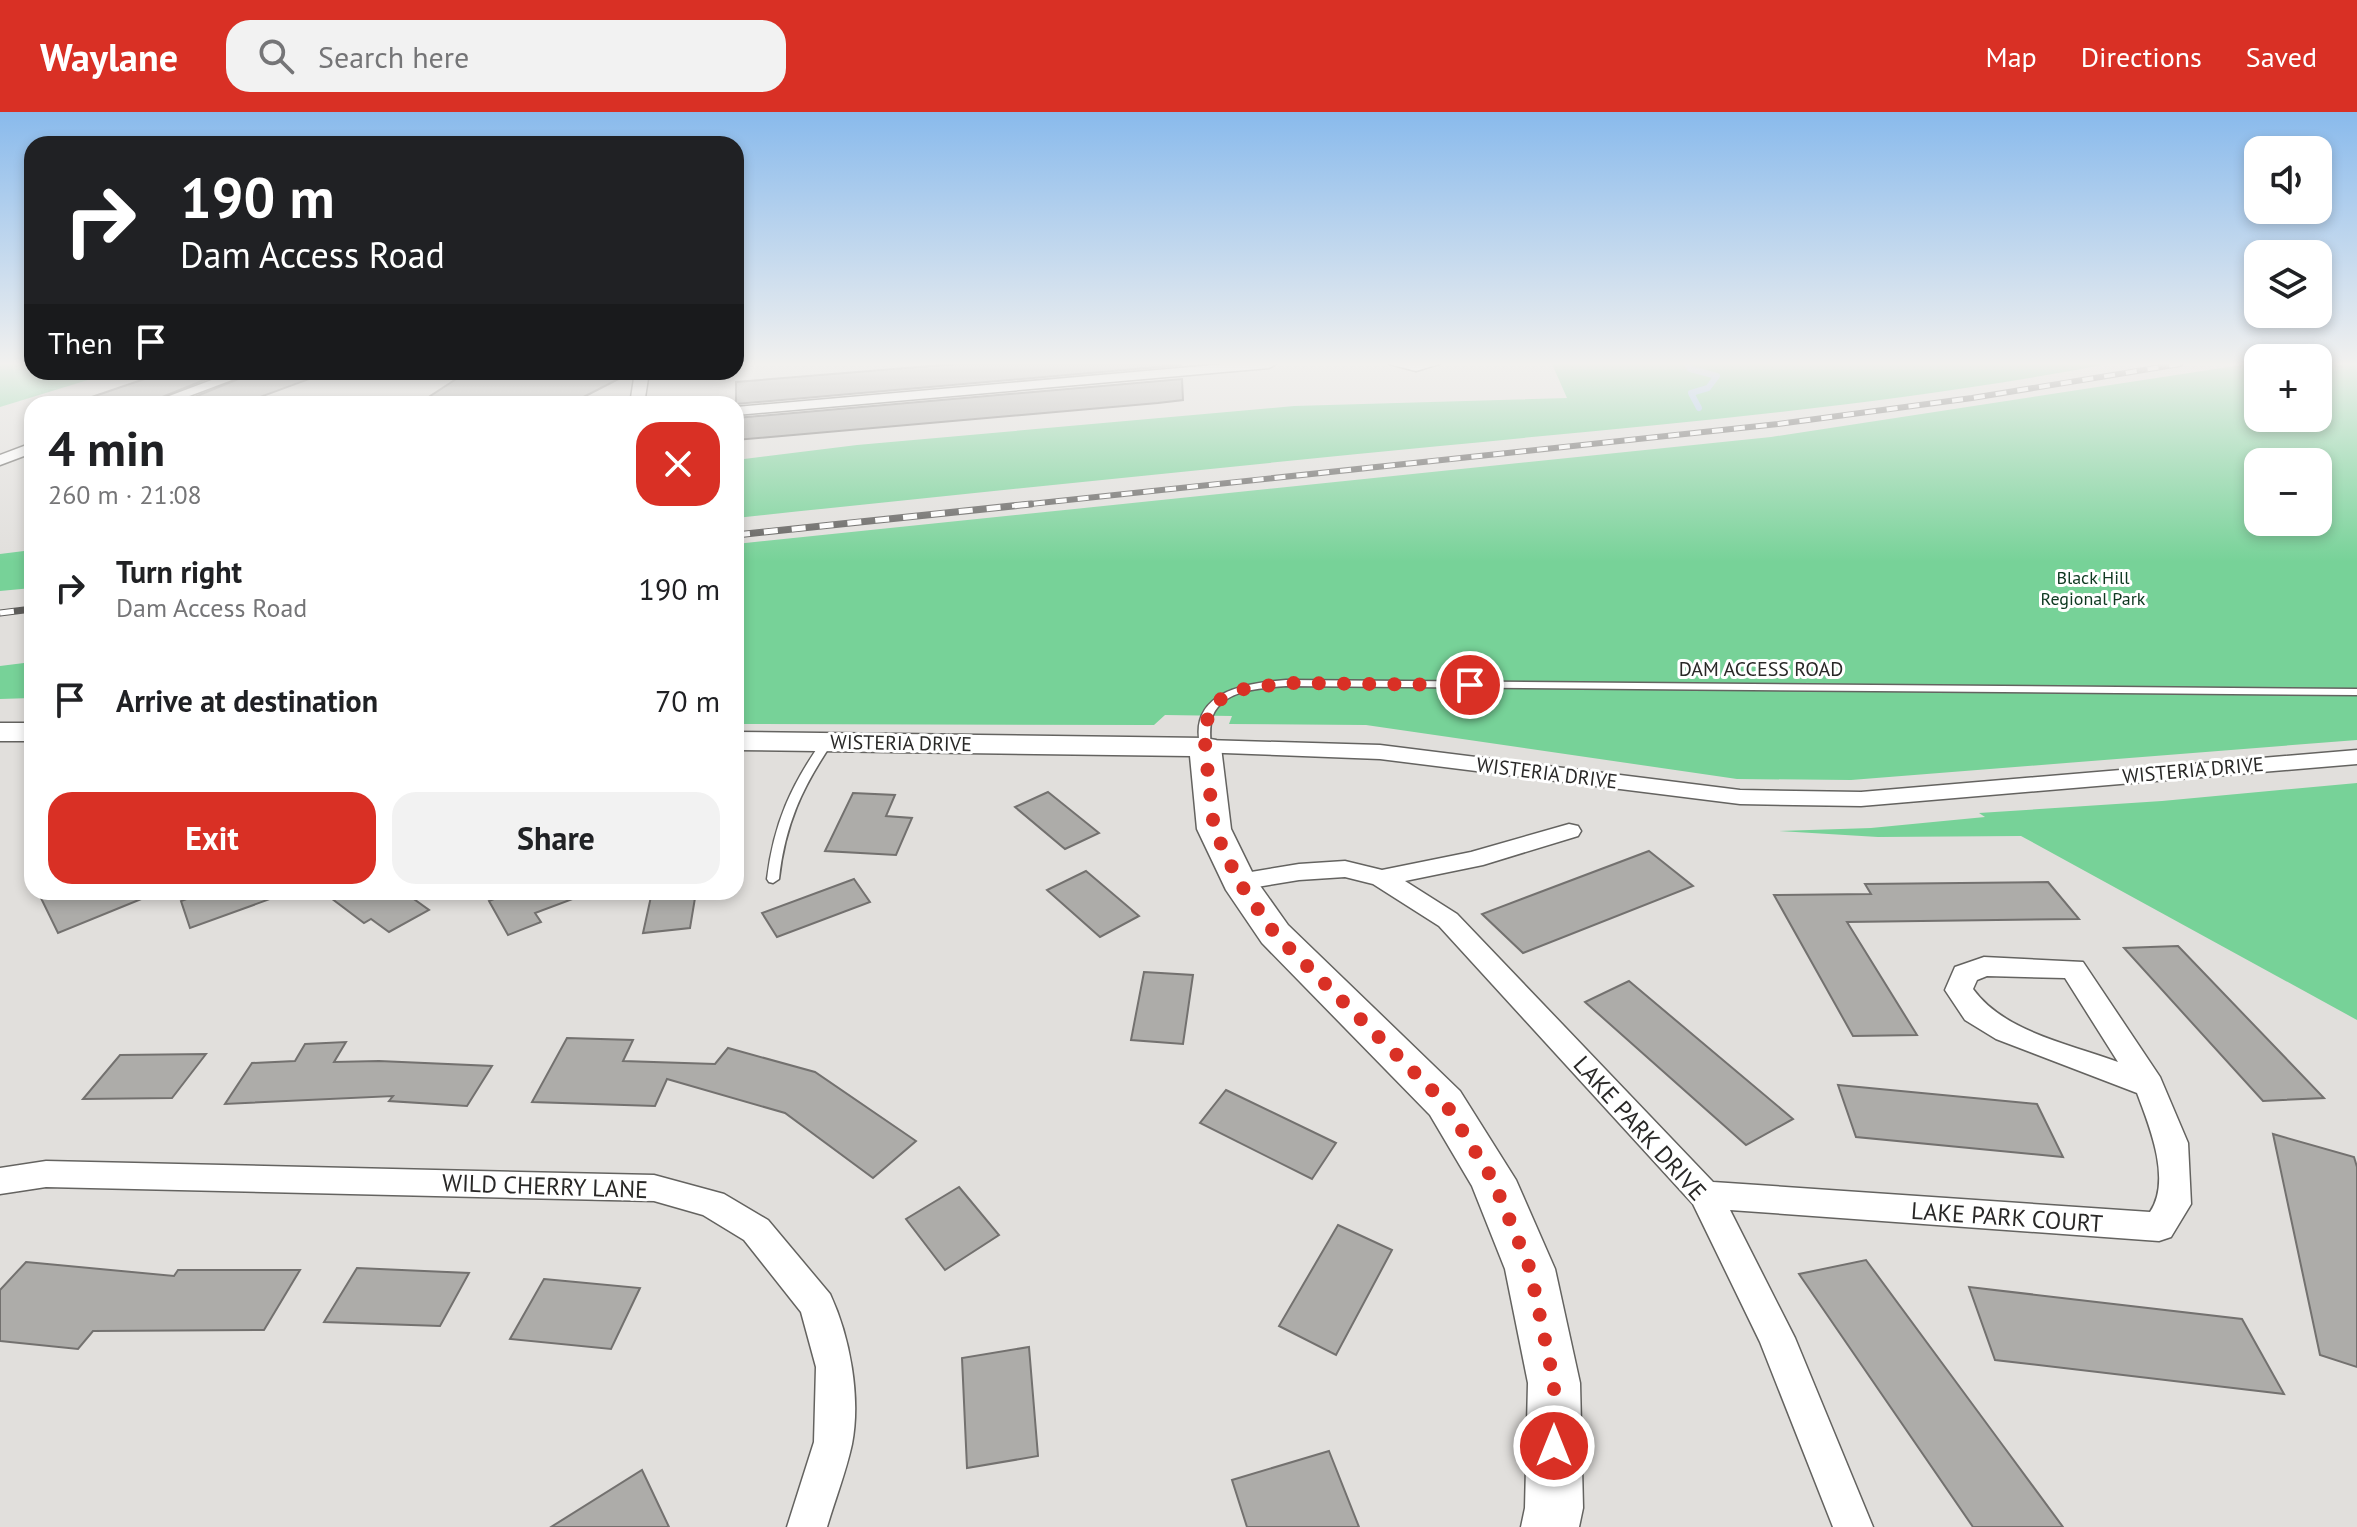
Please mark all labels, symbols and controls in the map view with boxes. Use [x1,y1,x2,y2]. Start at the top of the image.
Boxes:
search box [226,20,786,92]
text: Waylane [40,32,178,81]
icon: search [254,34,298,78]
text: Search here [318,37,469,76]
text: Map [1986,38,2037,75]
text: Directions [2081,38,2202,75]
text: Saved [2246,38,2317,75]
map controls [2244,136,2332,536]
button: sound [2244,136,2332,224]
text: 190 m [180,161,335,233]
icon: right [48,168,152,272]
text: Dam Access Road [180,231,445,278]
button: layers [2244,240,2332,328]
icon: arrive [129,320,173,364]
text: Then [48,323,113,362]
button: + [2244,344,2332,432]
text: 4 min [48,417,165,479]
button: close [636,422,720,506]
button: − [2244,448,2332,536]
text: 260 m · 21:08 [48,478,202,511]
text: Turn right [116,552,242,591]
icon: right [48,566,92,610]
park label: Black Hill Regional Park [2041,566,2146,610]
text: 190 m [639,569,720,608]
text: Dam Access Road [116,591,307,624]
pin [1436,651,1504,719]
street label: DAM ACCESS ROAD [1679,656,1843,682]
icon: arrive [1448,663,1492,707]
icon: arrive [48,678,92,722]
text: Arrive at destination [116,681,378,720]
text: 70 m [655,681,720,720]
street label: WISTERIA DRIVE [830,729,972,757]
street label: WISTERIA DRIVE [1475,751,1619,795]
street label: WISTERIA DRIVE [2121,751,2265,789]
button: Exit [48,792,376,884]
button: Share [392,792,720,884]
street label: LAKE PARK DRIVE [1567,1049,1713,1207]
street label: WILD CHERRY LANE [442,1167,648,1205]
street label: LAKE PARK COURT [1910,1195,2104,1239]
position arrow [1512,1404,1596,1488]

